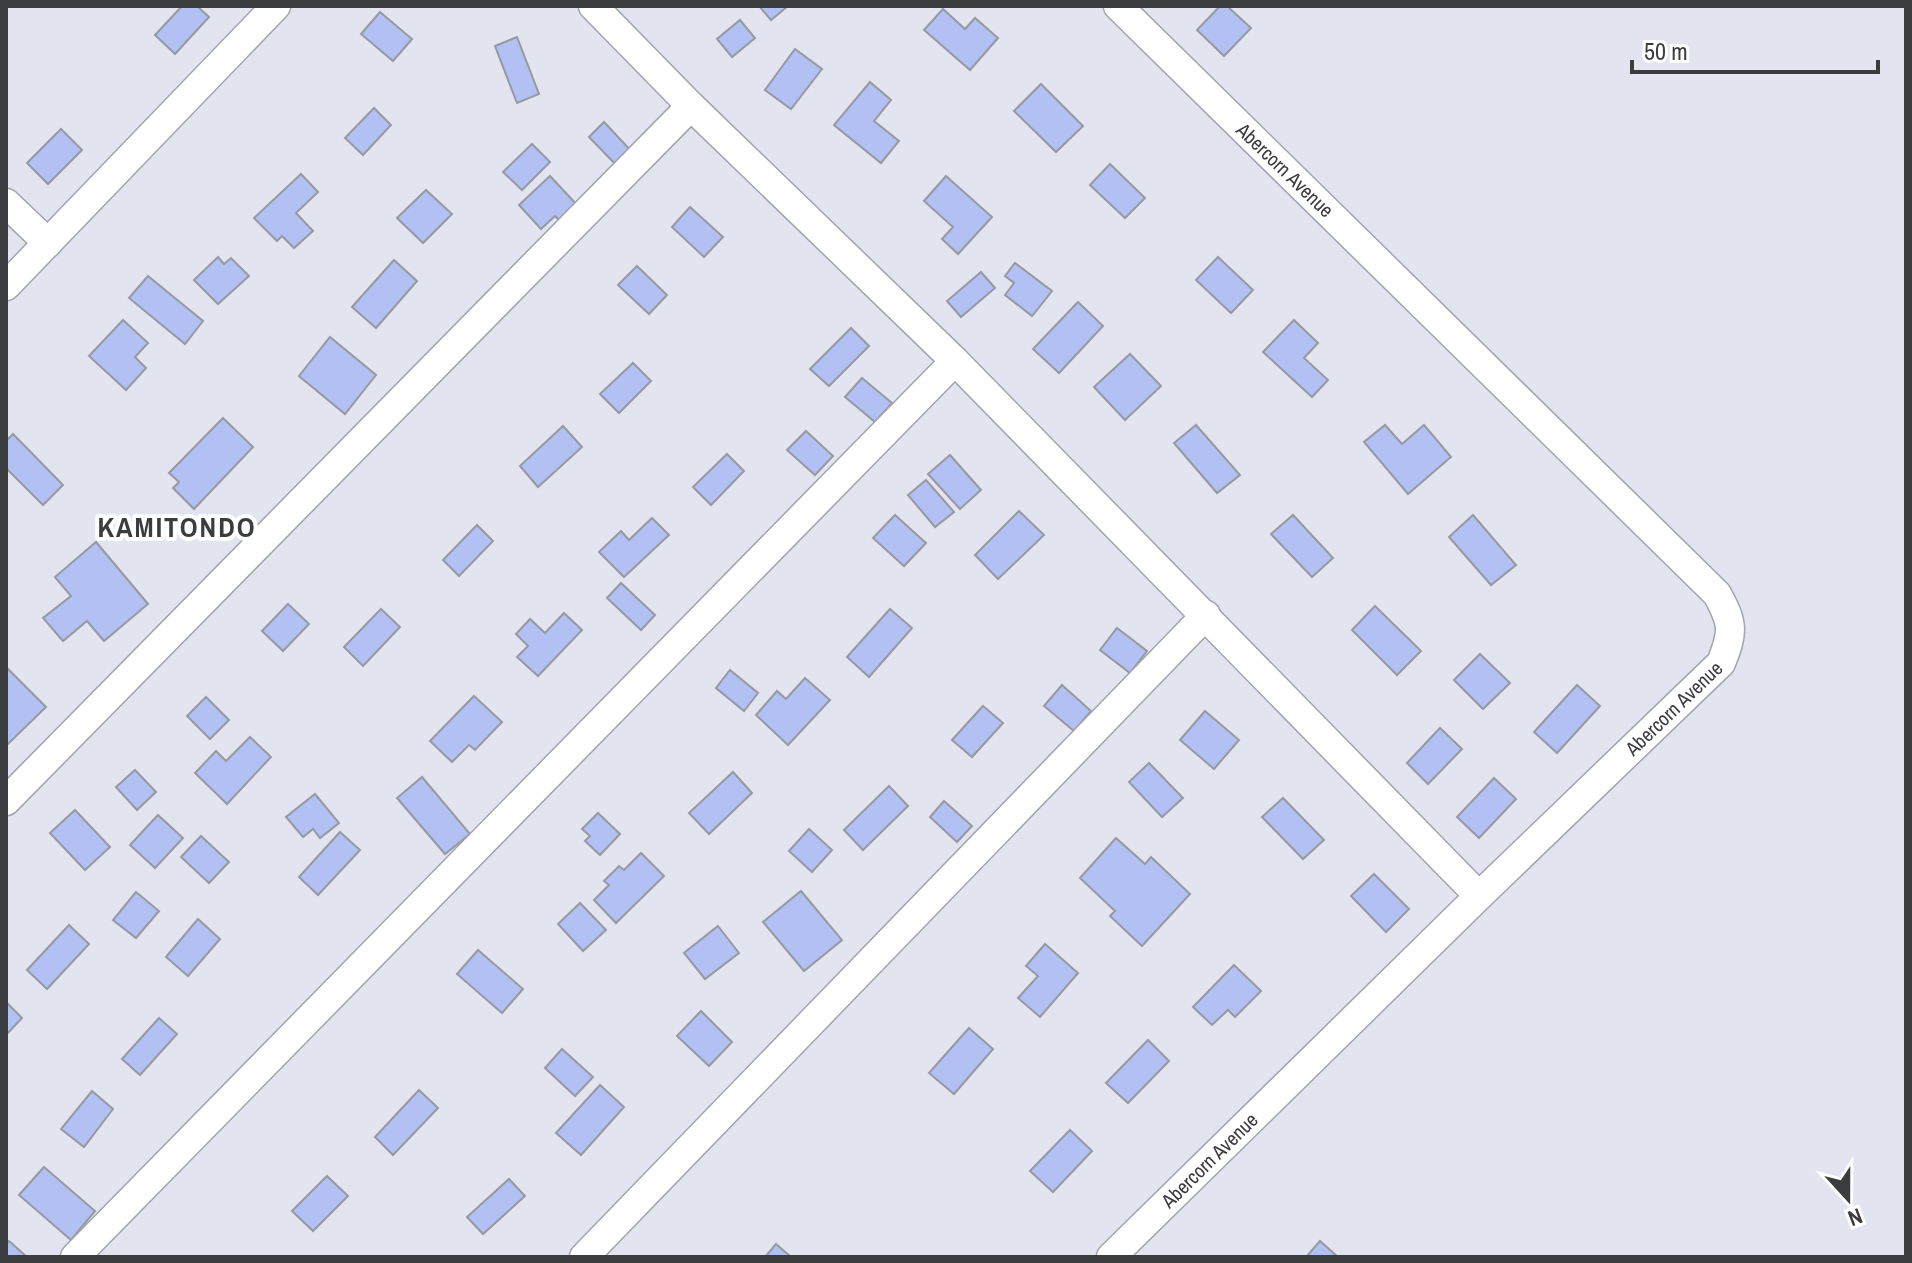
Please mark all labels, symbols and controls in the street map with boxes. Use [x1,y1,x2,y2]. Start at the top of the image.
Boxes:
scale bar [1632,24,1878,74]
text: 50 m [1644,35,1688,67]
street label: Abercorn Avenue [1230,116,1340,223]
district label: KAMITONDO [97,508,257,546]
street label: Abercorn Avenue [1618,655,1728,762]
street label: Abercorn Avenue [1154,1106,1263,1214]
north arrow [1808,1159,1888,1239]
text: N [1844,1201,1867,1234]

